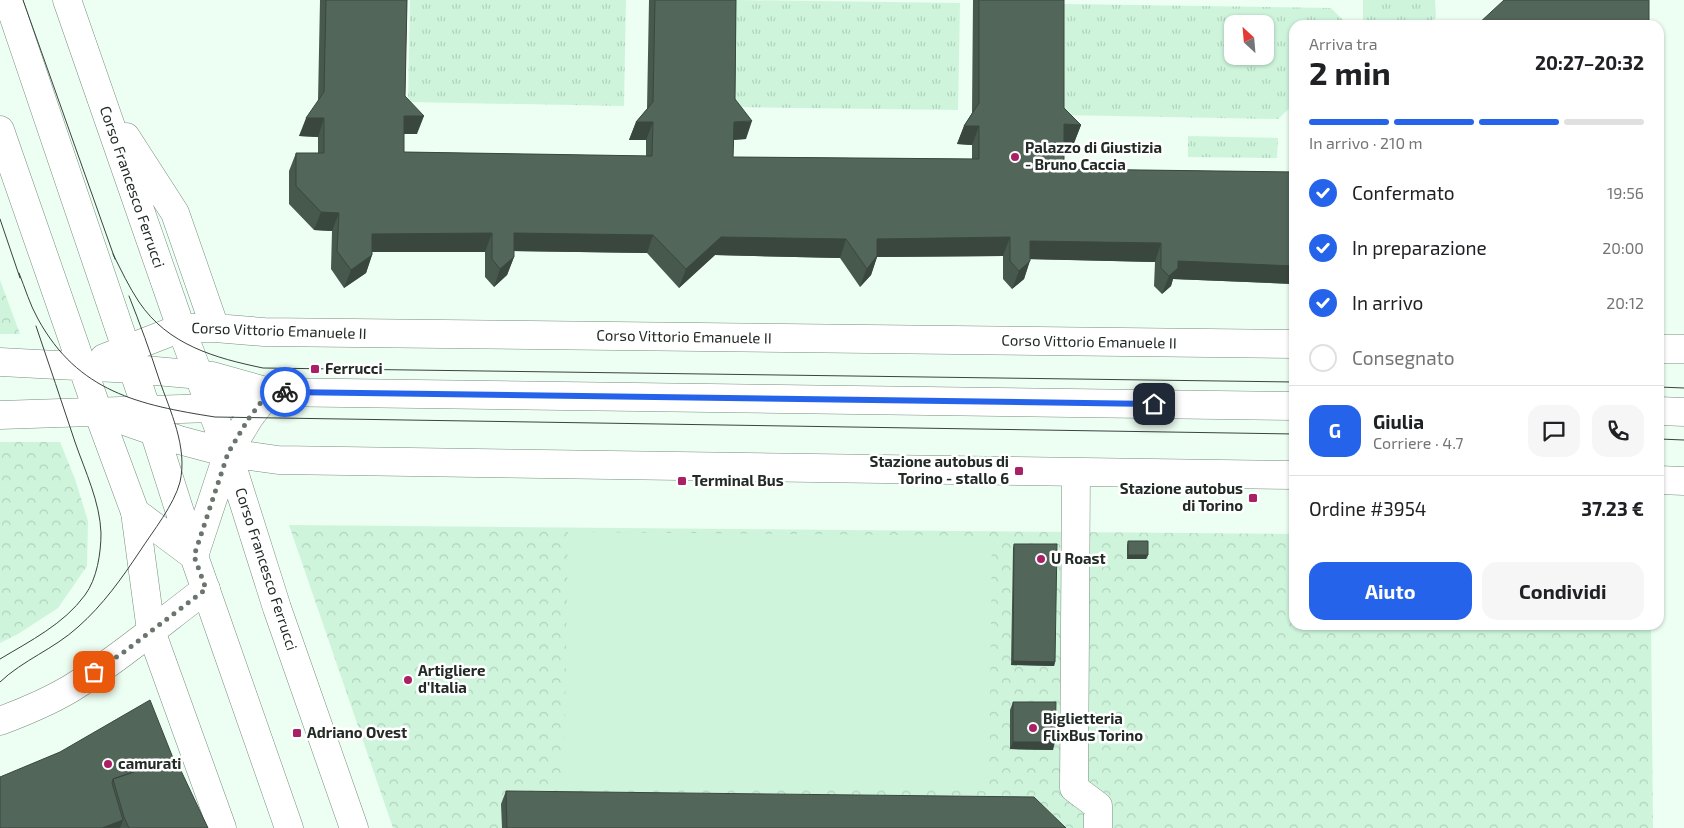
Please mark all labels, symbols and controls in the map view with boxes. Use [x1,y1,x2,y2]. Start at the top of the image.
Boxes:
north arrow [1224,15,1274,65]
map controls [1224,15,1274,65]
text: Arriva tra [1309,34,1378,53]
text: 20:27–20:32 [1535,51,1644,74]
text: 2 min [1309,53,1391,91]
street label: Corso Francesco Ferrucci [97,103,169,270]
text: In arrivo · 210 m [1309,133,1423,152]
place label: Palazzo di Giustizia - Bruno Caccia [1025,138,1162,173]
marker: Palazzo di Giustizia - Bruno Caccia [1009,151,1021,163]
icon: check [1309,179,1337,207]
text: Confermato [1352,181,1455,204]
text: 19:56 [1607,183,1644,202]
icon: check [1309,234,1337,262]
text: In preparazione [1352,236,1487,259]
text: 20:00 [1602,238,1644,257]
icon: check [1309,289,1337,317]
text: In arrivo [1352,291,1423,314]
text: 20:12 [1606,293,1644,312]
street label: Corso Vittorio Emanuele II [191,318,367,342]
street label: Corso Vittorio Emanuele II [596,325,772,347]
street label: Corso Vittorio Emanuele II [1001,330,1177,352]
text: Consegnato [1352,346,1455,369]
place label: Ferrucci [325,359,383,377]
marker: Ferrucci [309,363,321,375]
courier [260,367,310,417]
icon: bike [271,378,299,406]
pin [1133,383,1175,425]
icon: home [1140,390,1168,418]
button: chat [1528,405,1580,457]
button: phone [1592,405,1644,457]
text: Giulia [1373,410,1424,433]
text: G [1329,419,1341,442]
text: Corriere · 4.7 [1373,433,1463,452]
place label: Stazione autobus di Torino - stallo 6 [869,452,1009,487]
marker: Stazione autobus di Torino - stallo 6 [1013,465,1025,477]
place label: Terminal Bus [692,471,784,489]
marker: Terminal Bus [676,475,688,487]
place label: Stazione autobus di Torino [1120,479,1243,514]
street label: Corso Francesco Ferrucci [232,485,302,652]
marker: Stazione autobus di Torino [1247,492,1259,504]
text: Ordine #3954 [1309,497,1427,520]
text: 37.23 € [1581,497,1644,520]
place label: U Roast [1051,549,1106,567]
marker: U Roast [1035,553,1047,565]
button: Aiuto [1309,562,1472,620]
button: Condividi [1482,562,1644,620]
pin [73,651,115,693]
icon: bag [80,658,108,686]
place label: Artigliere d'Italia [418,661,485,696]
marker: Artigliere d'Italia [402,674,414,686]
place label: Biglietteria FlixBus Torino [1043,709,1143,744]
marker: Biglietteria FlixBus Torino [1027,722,1039,734]
place label: Adriano Ovest [307,723,407,741]
marker: Adriano Ovest [291,727,303,739]
place label: camurati [118,754,182,772]
marker: camurati [102,758,114,770]

